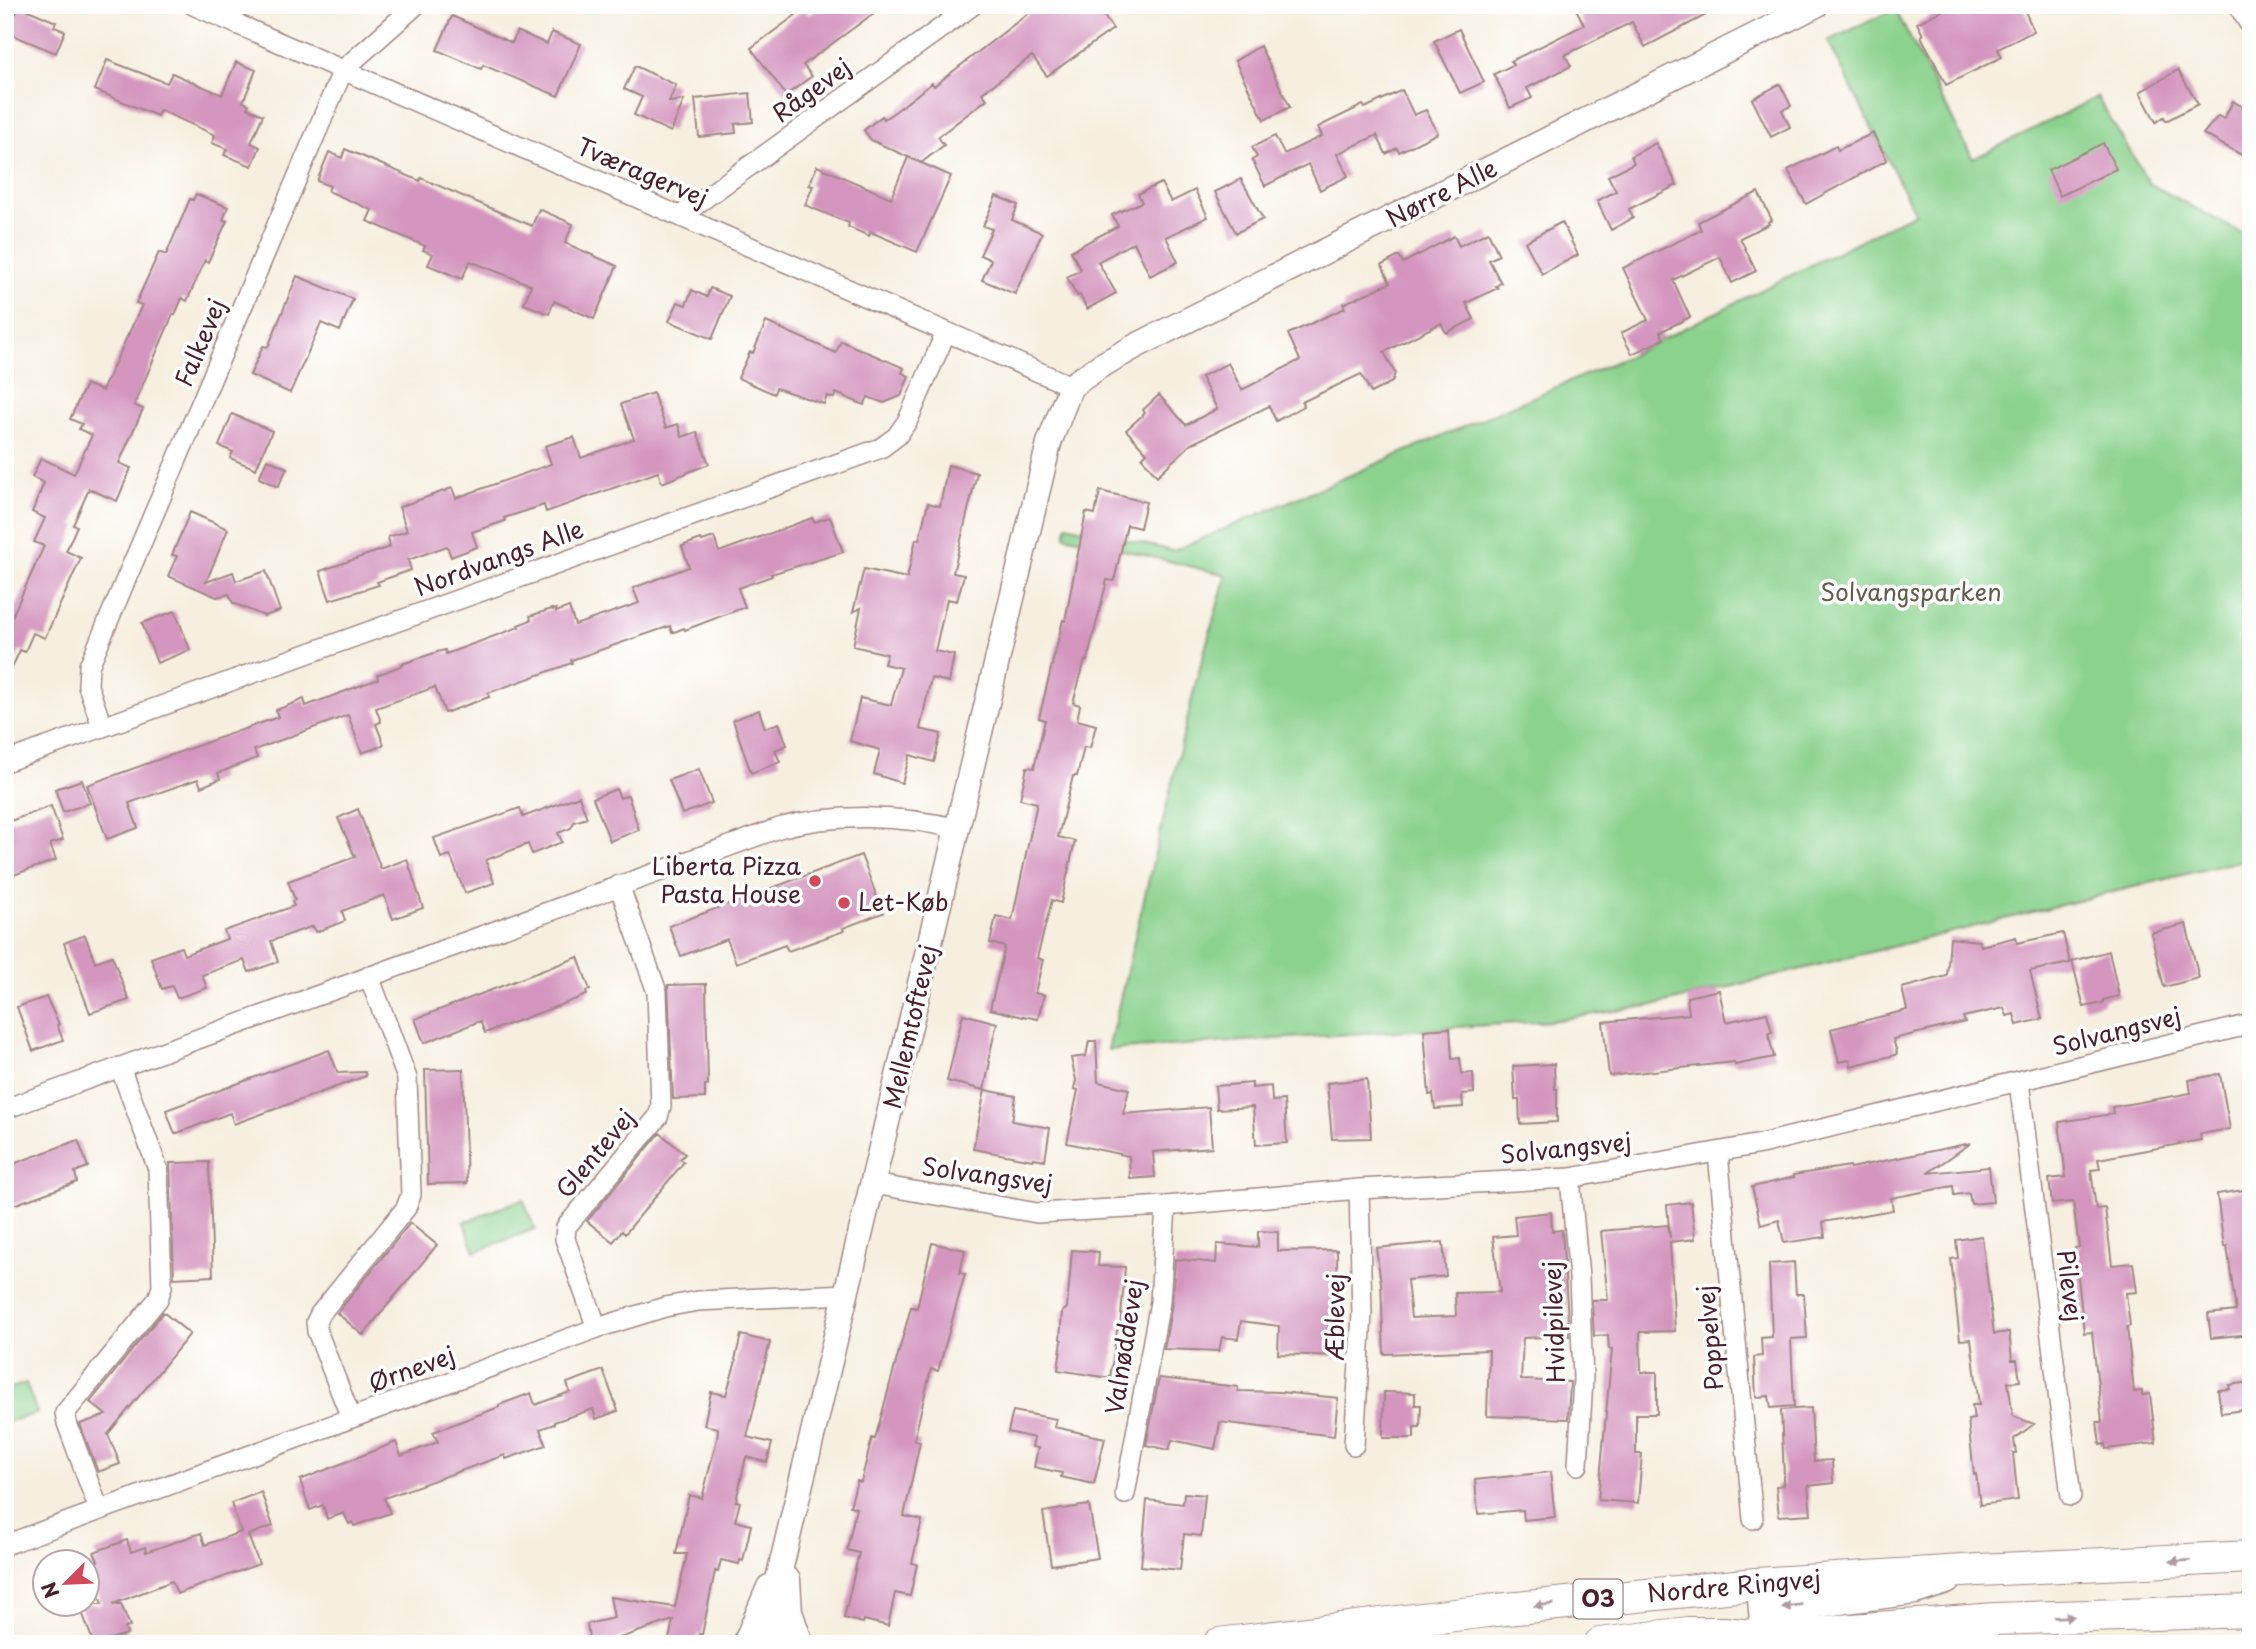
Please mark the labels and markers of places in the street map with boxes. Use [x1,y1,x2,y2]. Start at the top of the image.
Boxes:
place label: Liberta Pizza Pasta House [652,847,801,911]
marker: Liberta Pizza Pasta House [807,873,823,889]
place label: Let-Køb [858,883,949,919]
marker: Let-Køb [836,895,852,911]

